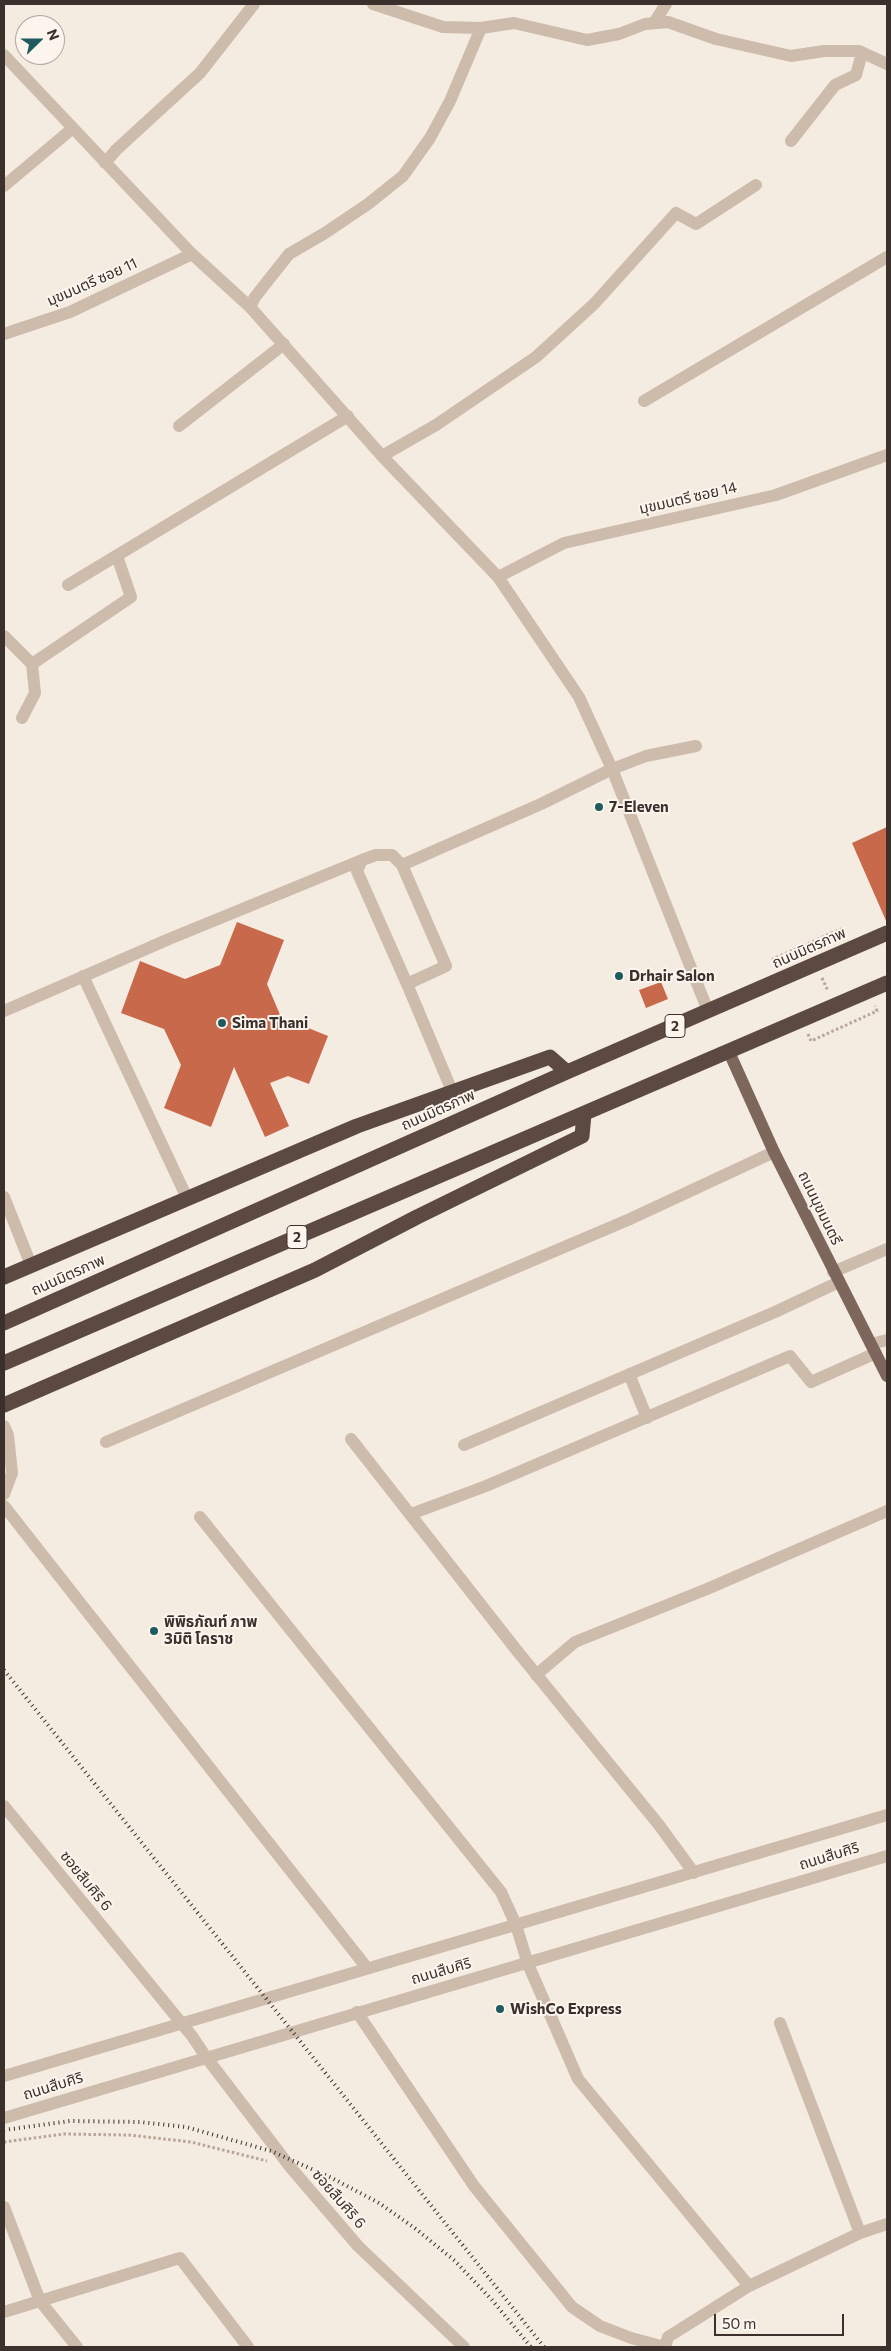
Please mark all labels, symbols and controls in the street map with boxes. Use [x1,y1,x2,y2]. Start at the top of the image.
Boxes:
north arrow [15,15,65,65]
text: N [44,27,63,43]
street label: มุขมนตรี ซอย 11 [44,254,140,310]
street label: มุขมนตรี ซอย 14 [637,478,739,518]
place label: 7-Eleven [609,798,669,816]
marker: 7-Eleven [593,801,605,813]
street label: ถนนมิตรภาพ [769,924,849,972]
place label: Drhair Salon [629,967,715,985]
marker: Drhair Salon [613,970,625,982]
place label: Sima Thani [232,1014,308,1032]
road number: 2 [665,1014,685,1038]
marker: Sima Thani [216,1017,228,1029]
street label: ถนนมิตรภาพ [398,1086,478,1134]
street label: ถนนมุขมนตรี [794,1168,846,1248]
road number: 2 [287,1226,307,1248]
street label: ถนนมิตรภาพ [28,1251,108,1299]
place label: พิพิธภัณท์ ภาพ 3มิติ โคราช [164,1613,257,1648]
marker: พิพิธภัณท์ ภาพ 3มิติ โคราช [148,1625,160,1637]
street label: ถนนสืบศิริ [797,1838,861,1874]
street label: ซอยสืบศิริ 6 [56,1847,116,1915]
street label: ถนนสืบศิริ [409,1954,473,1988]
place label: WishCo Express [510,2000,622,2018]
marker: WishCo Express [494,2003,506,2015]
street label: ถนนสืบศิริ [21,2068,85,2104]
street label: ซอยสืบศิริ 6 [309,2166,369,2232]
scale bar [716,2304,846,2336]
text: 50 m [722,2314,756,2332]

